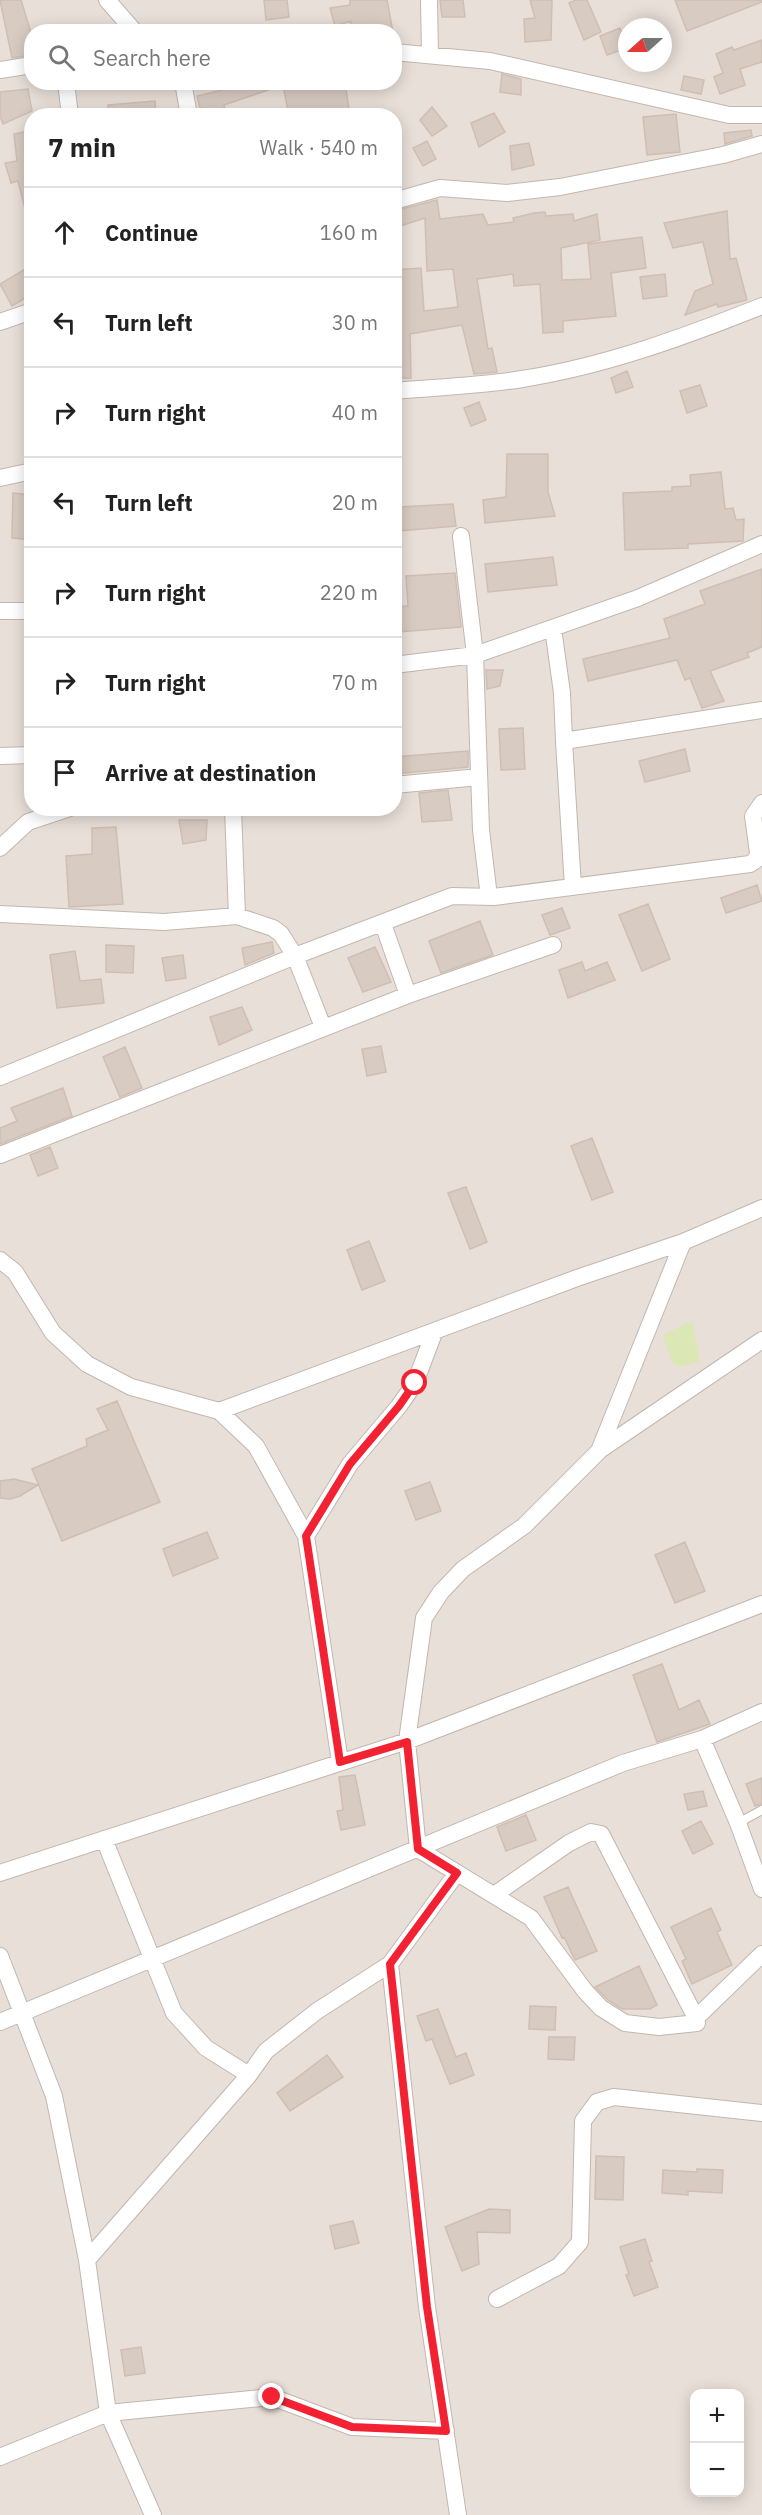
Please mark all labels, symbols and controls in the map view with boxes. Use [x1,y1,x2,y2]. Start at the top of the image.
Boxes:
north arrow [618,18,672,72]
search box [24,24,402,90]
icon: search [45,41,78,74]
text: Search here [93,43,211,72]
text: 7 min [48,130,116,164]
text: Walk · 540 m [260,134,378,161]
icon: ahead [48,216,81,249]
text: Continue [105,218,198,247]
text: 160 m [320,219,378,246]
icon: left [48,306,81,339]
text: Turn left [105,308,193,337]
text: 30 m [332,309,378,336]
icon: right [48,396,81,429]
text: Turn right [105,398,206,427]
text: 40 m [332,399,378,426]
icon: left [48,486,81,519]
text: Turn left [105,488,193,517]
text: 20 m [332,489,378,516]
icon: right [48,576,81,609]
text: Turn right [105,578,206,607]
text: 220 m [320,579,378,606]
icon: right [48,666,81,699]
text: Turn right [105,668,206,697]
text: 70 m [332,669,378,696]
icon: arrive [48,756,81,789]
text: Arrive at destination [105,758,316,787]
route start [401,1369,427,1395]
route end [258,2383,284,2409]
map controls [690,2389,744,2497]
button: + [690,2389,744,2443]
button: − [690,2443,744,2497]

